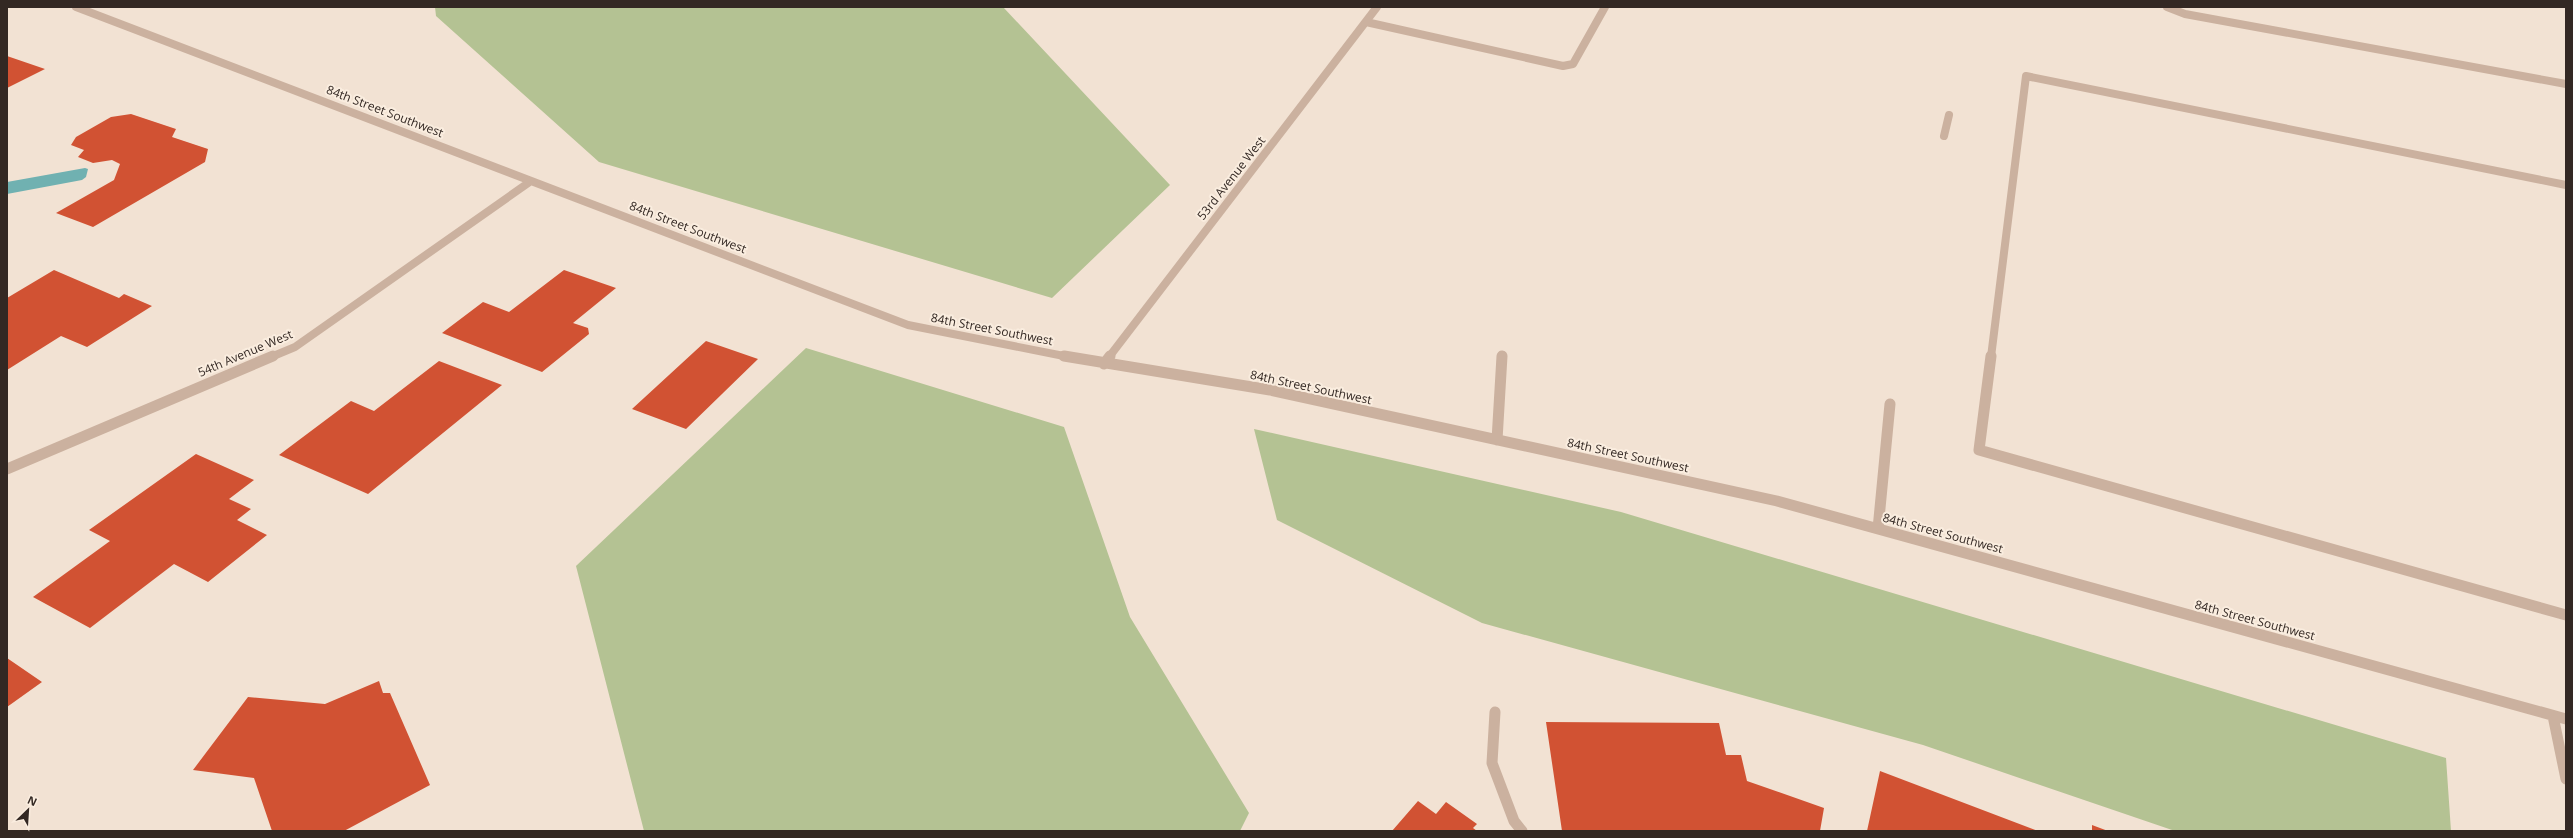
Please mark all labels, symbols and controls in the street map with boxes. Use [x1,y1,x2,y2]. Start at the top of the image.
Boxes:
street label: 84th Street Southwest [324,81,446,141]
street label: 53rd Avenue West [1193,133,1269,223]
street label: 84th Street Southwest [627,197,749,257]
street label: 84th Street Southwest [930,309,1054,349]
street label: 54th Avenue West [195,325,295,381]
street label: 84th Street Southwest [1249,366,1373,408]
street label: 84th Street Southwest [1566,434,1690,476]
street label: 84th Street Southwest [1881,509,2005,557]
street label: 84th Street Southwest [2193,596,2317,644]
north arrow [8,790,48,830]
text: N [25,792,40,809]

